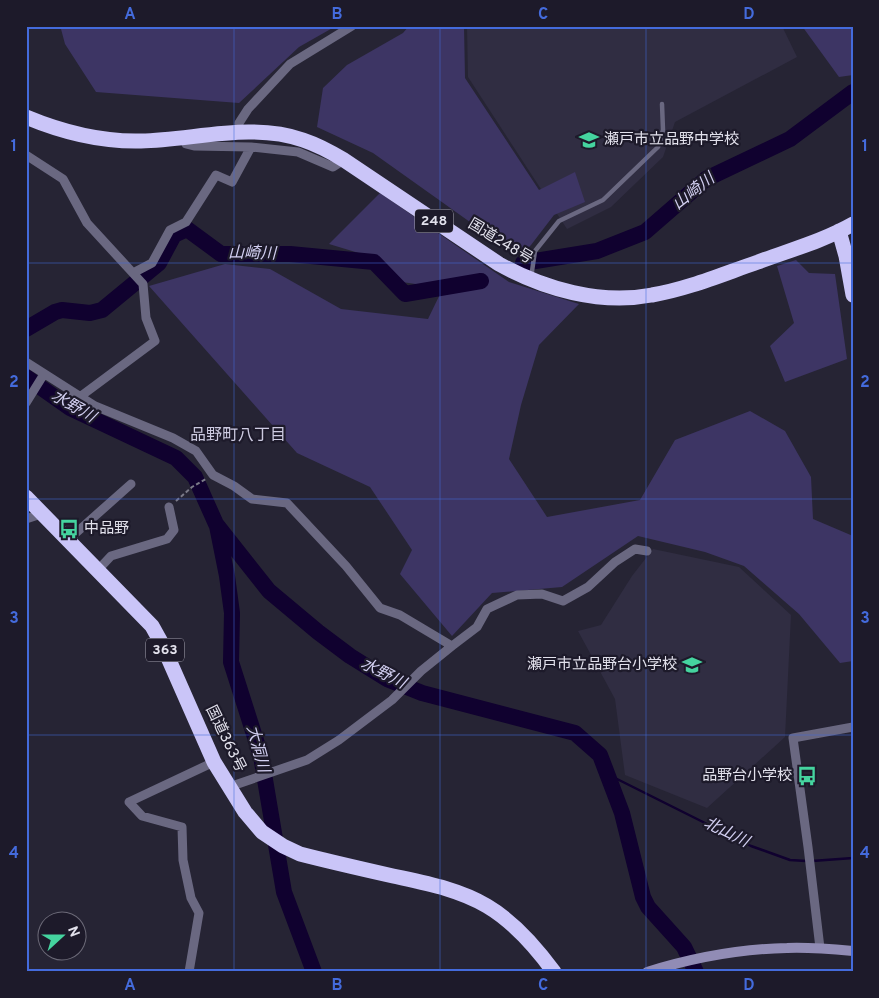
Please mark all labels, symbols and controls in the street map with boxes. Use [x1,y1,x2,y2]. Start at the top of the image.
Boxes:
text: A [124,5,136,25]
text: B [331,5,343,25]
text: C [538,5,548,25]
text: D [743,5,755,25]
school or university icon: 瀬戸市立品野中学校 [578,129,600,151]
place label: 瀬戸市立品野中学校 [604,131,739,150]
text: 1 [11,137,17,157]
text: 1 [862,137,868,157]
water label: 山崎川 [669,168,721,215]
road number: 248 [415,210,453,232]
street label: 国道248号 [464,215,536,269]
water label: 山崎川 [228,244,278,264]
text: 2 [9,373,19,393]
text: 2 [860,373,870,393]
water label: 水野川 [47,386,101,429]
district label: 品野町八丁目 [190,426,286,446]
bus stop icon: 中品野 [58,518,80,540]
place label: 中品野 [84,520,129,539]
text: 3 [9,609,19,629]
text: 3 [860,609,870,629]
road number: 363 [146,638,184,662]
water label: 水野川 [357,654,411,695]
school or university icon: 瀬戸市立品野台小学校 [681,654,703,676]
place label: 瀬戸市立品野台小学校 [527,656,677,675]
street label: 国道363号 [201,702,249,776]
water label: 大洞川 [241,723,273,777]
bus stop icon: 品野台小学校 [796,765,818,787]
place label: 品野台小学校 [702,767,792,786]
water label: 北山川 [700,813,754,853]
text: 4 [9,844,19,864]
text: 4 [860,844,870,864]
north arrow [38,910,88,960]
text: N [63,924,82,940]
text: A [124,976,136,996]
text: B [331,976,343,996]
text: C [538,976,548,996]
text: D [743,976,755,996]

